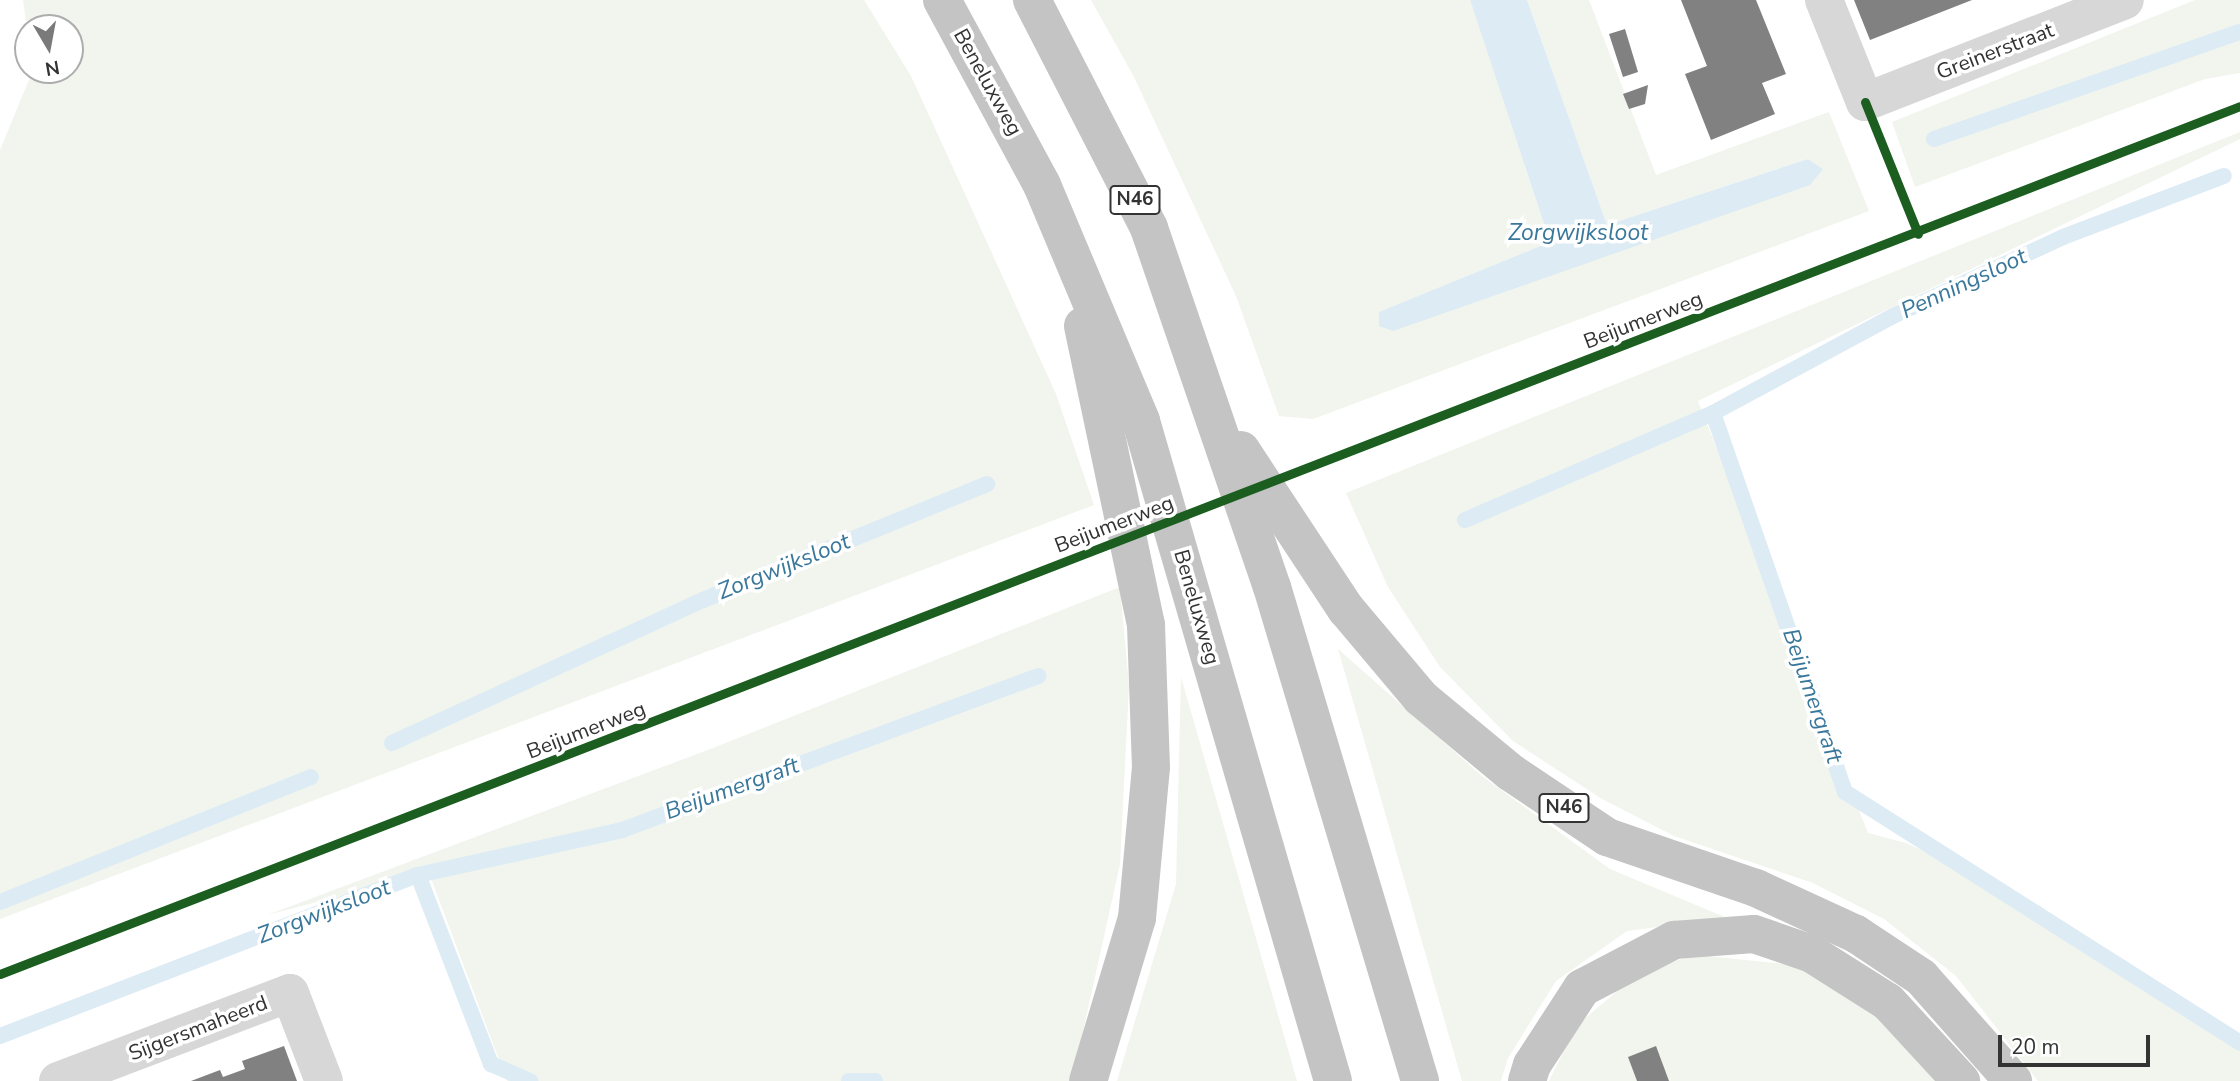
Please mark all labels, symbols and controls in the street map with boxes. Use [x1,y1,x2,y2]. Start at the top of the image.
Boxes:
north arrow [14,14,84,84]
street label: Greinerstraat [1933,17,2057,85]
street label: Beneluxweg [948,24,1028,140]
text: N [43,54,62,82]
road number: N46 [1109,184,1161,216]
water label: Zorgwijksloot [1508,219,1648,247]
water label: Penningsloot [1897,243,2031,325]
street label: Beijumerweg [1580,286,1706,354]
street label: Beijumerweg [1051,490,1177,558]
water label: Zorgwijksloot [714,528,854,606]
street label: Beneluxweg [1169,547,1225,667]
water label: Beijumergraft [1776,625,1848,767]
street label: Beijumerweg [523,696,649,764]
water label: Beijumergraft [661,752,803,826]
road number: N46 [1538,792,1590,824]
water label: Zorgwijksloot [254,874,394,950]
street label: Sijgersmaheerd [125,990,271,1066]
scale bar [2002,1021,2154,1066]
text: 20 m [2011,1033,2060,1061]

